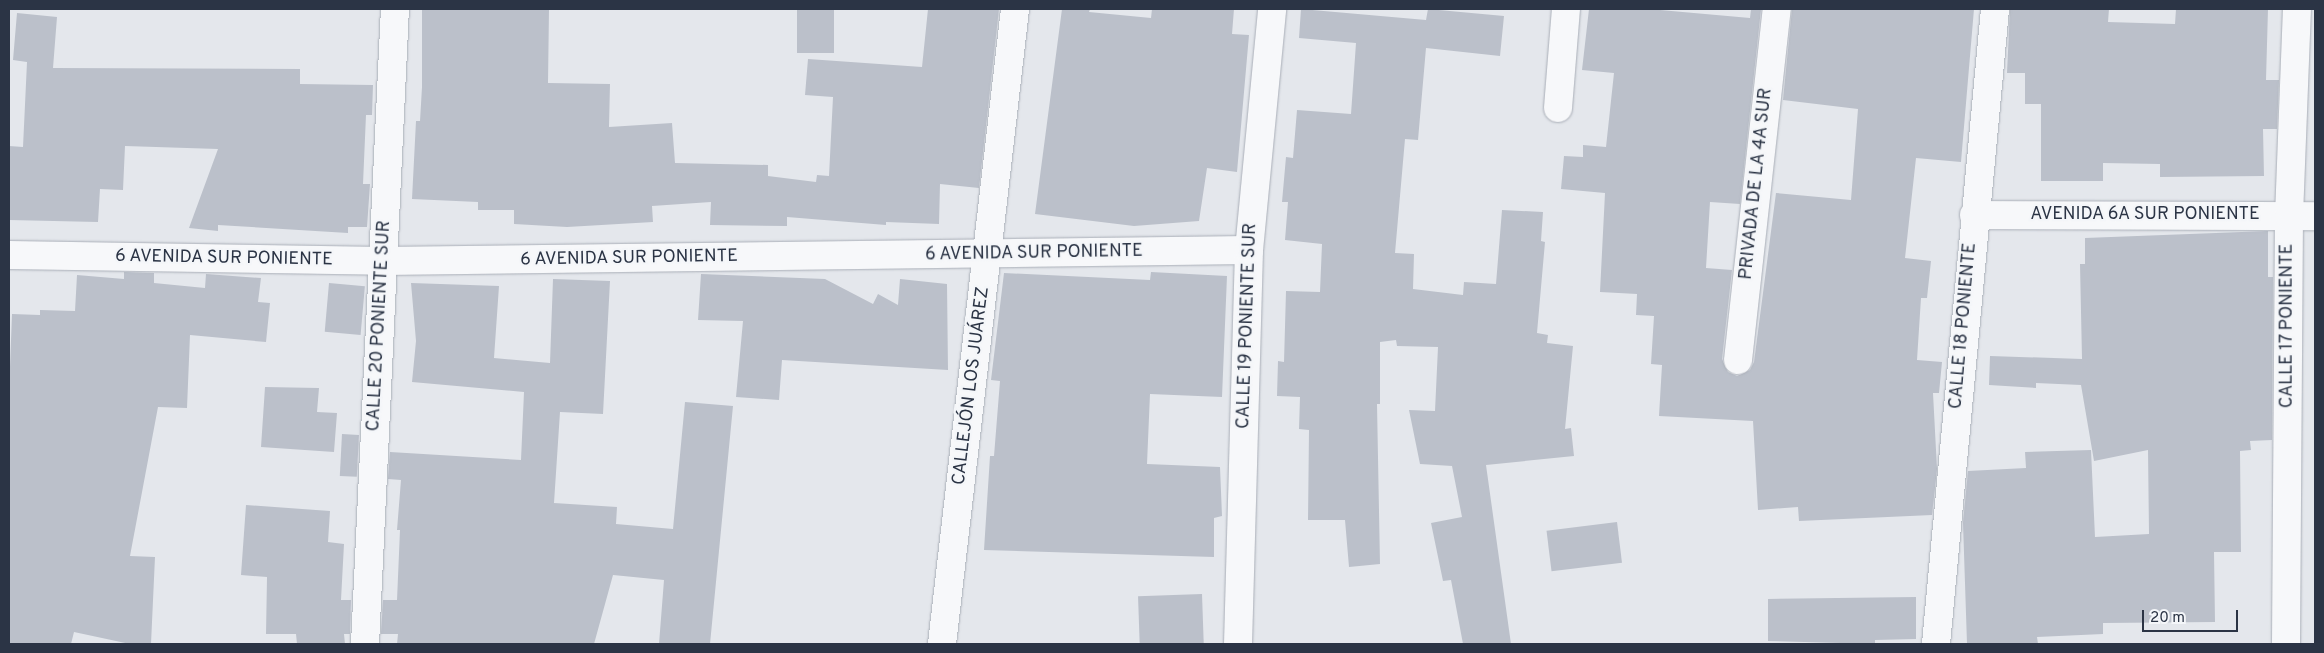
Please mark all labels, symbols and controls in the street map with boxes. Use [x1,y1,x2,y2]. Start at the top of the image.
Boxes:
street label: PRIVADA DE LA 4A SUR [1736,86,1778,282]
street label: AVENIDA 6A SUR PONIENTE [2029,204,2261,226]
street label: CALLE 20 PONIENTE SUR [364,220,396,432]
street label: CALLE 19 PONIENTE SUR [1234,223,1262,429]
street label: 6 AVENIDA SUR PONIENTE [924,241,1144,267]
street label: CALLE 18 PONIENTE [1946,242,1982,410]
street label: CALLE 17 PONIENTE [2277,243,2299,409]
street label: 6 AVENIDA SUR PONIENTE [114,246,334,272]
street label: 6 AVENIDA SUR PONIENTE [519,246,739,272]
street label: CALLEJÓN LOS JUÁREZ [949,286,995,486]
scale bar [2144,600,2240,632]
text: 20 m [2150,609,2185,628]

